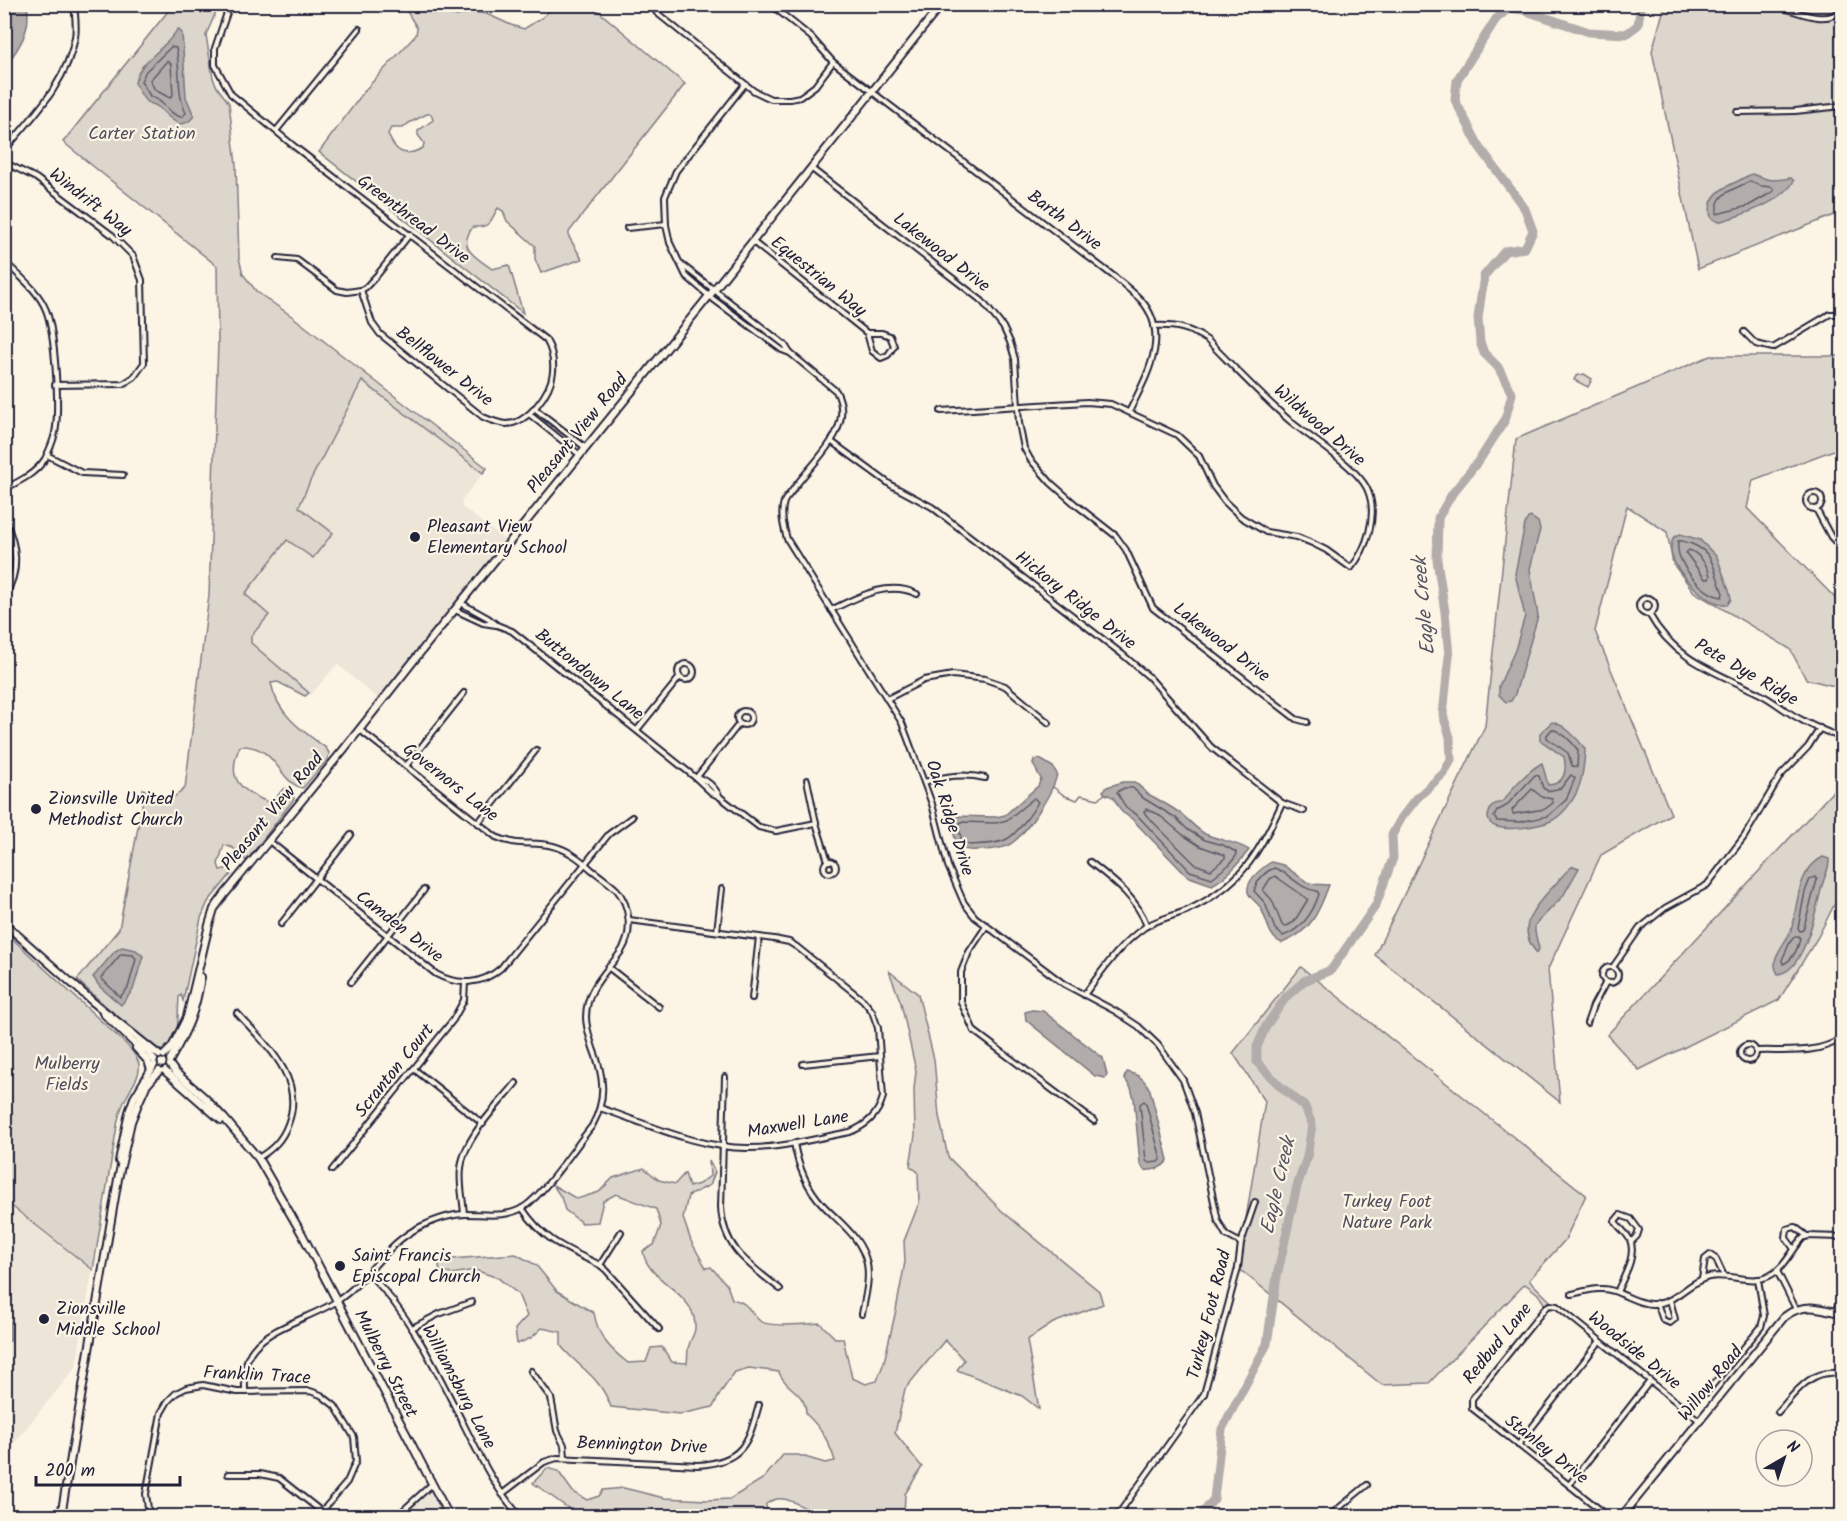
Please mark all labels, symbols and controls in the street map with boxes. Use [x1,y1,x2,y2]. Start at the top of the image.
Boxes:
park label: Carter Station [88,120,196,149]
street label: Windrift Way [42,161,138,245]
street label: Greenthread Drive [350,168,476,272]
street label: Barth Drive [1020,183,1108,259]
street label: Lakewood Drive [886,206,996,300]
street label: Equestrian Way [763,229,873,325]
street label: Bellflower Drive [389,319,499,415]
street label: Pleasant View Road [520,367,636,501]
street label: Wildwood Drive [1266,378,1372,474]
place label: Pleasant View Elementary School [427,513,568,563]
marker: Pleasant View Elementary School [408,530,422,544]
street label: Hickory Ridge Drive [1008,544,1142,658]
water label: Eagle Creek [1405,553,1445,656]
street label: Lakewood Drive [1166,596,1276,690]
street label: Buttondown Lane [528,622,650,728]
street label: Pete Dye Ridge [1689,631,1803,715]
street label: Governors Lane [396,736,504,830]
street label: Pleasant View Road [214,745,332,878]
street label: Oak Ridge Drive [917,756,981,880]
place label: Zionsville United Methodist Church [48,785,183,835]
marker: Zionsville United Methodist Church [29,802,43,816]
street label: Camden Drive [349,883,449,971]
street label: Scranton Court [348,1017,443,1124]
park label: Mulberry Fields [34,1050,100,1100]
street label: Maxwell Lane [745,1103,851,1147]
water label: Eagle Creek [1252,1132,1306,1238]
park label: Turkey Foot Nature Park [1342,1188,1433,1238]
place label: Saint Francis Episcopal Church [352,1242,481,1292]
street label: Turkey Foot Road [1180,1246,1240,1383]
marker: Saint Francis Episcopal Church [333,1259,347,1273]
place label: Zionsville Middle School [56,1295,161,1345]
street label: Redbud Lane [1456,1297,1540,1391]
street label: Woodside Drive [1581,1304,1687,1398]
street label: Mulberry Street [345,1305,425,1424]
marker: Zionsville Middle School [37,1312,51,1326]
street label: Williamsburg Lane [413,1319,503,1455]
street label: Willow Road [1671,1339,1751,1428]
street label: Franklin Trace [203,1359,311,1393]
street label: Stanley Drive [1498,1408,1594,1492]
north arrow [1754,1428,1814,1488]
street label: Bennington Drive [576,1429,708,1463]
text: N [1781,1435,1804,1460]
scale bar [36,1449,180,1487]
text: 200 m [45,1457,95,1486]

